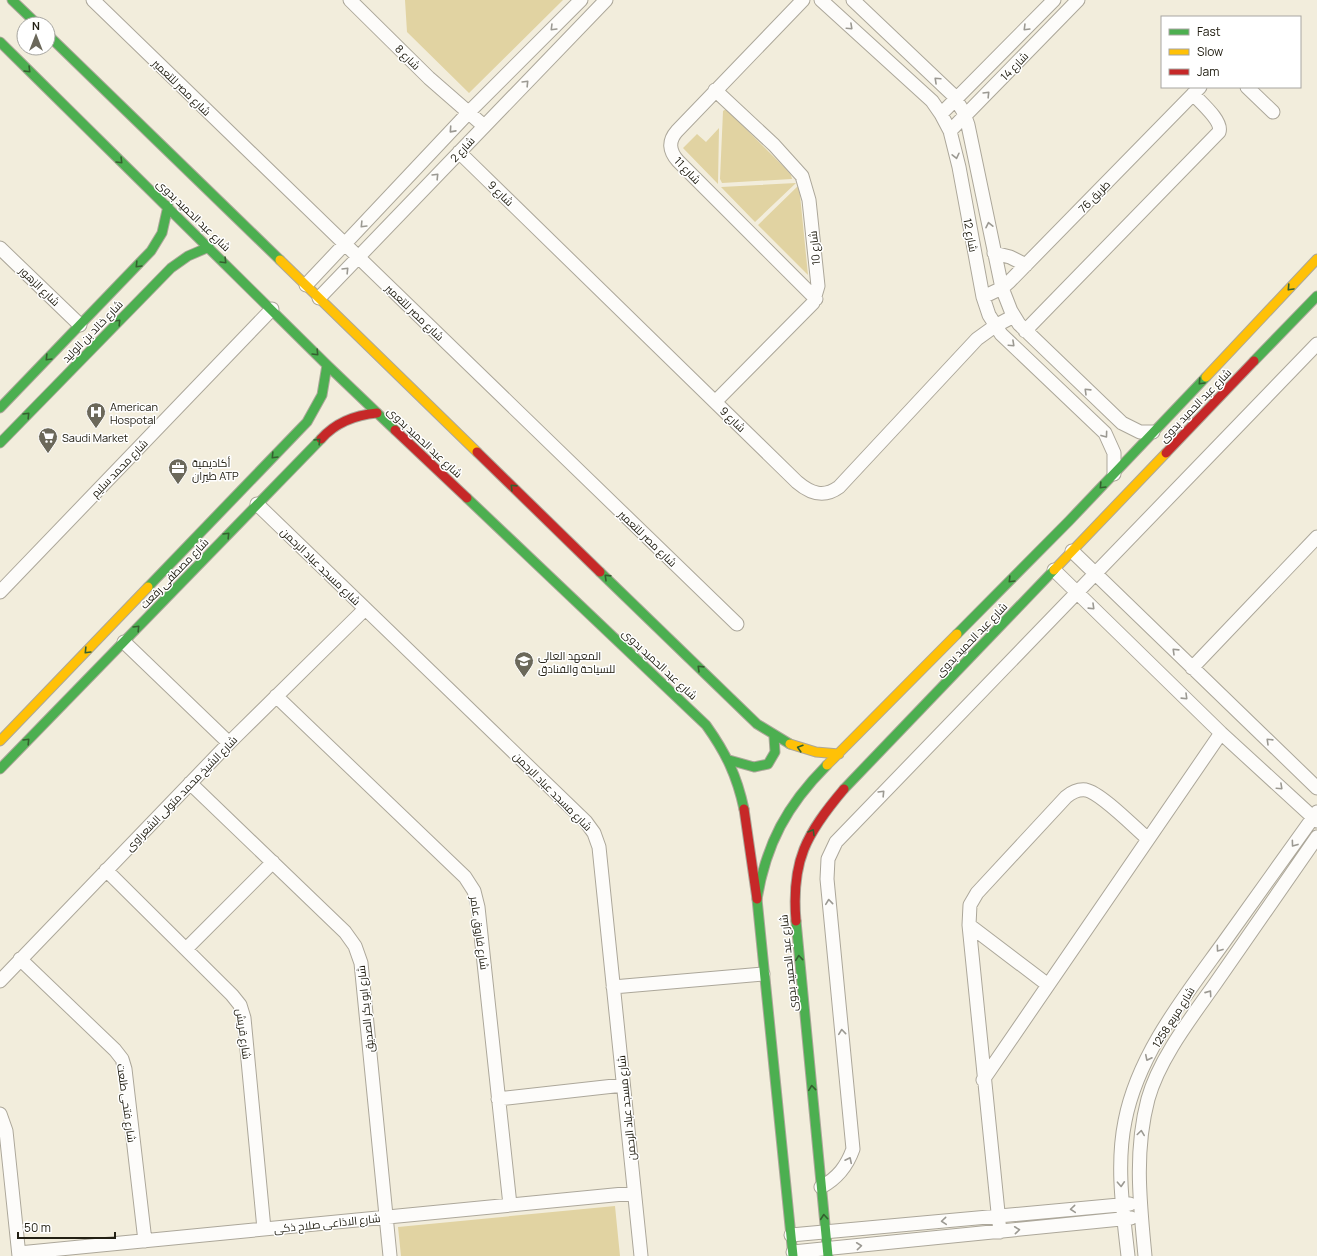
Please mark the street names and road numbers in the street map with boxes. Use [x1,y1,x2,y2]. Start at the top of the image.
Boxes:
street label: شارع 8 [391,41,424,74]
street label: شارع 14 [997,48,1032,84]
street label: شارع مصر للتعمير [148,55,214,119]
street label: شارع 2 [446,133,478,166]
street label: شارع 11 [671,153,705,187]
street label: شارع عبد الحميد بدوى [153,176,234,255]
street label: شارع 9 [484,177,517,210]
street label: طريق 76 [1075,177,1113,215]
street label: شارع 12 [959,217,982,253]
street label: شارع 10 [805,230,824,266]
street label: شارع الزهور [15,262,63,310]
street label: شارع مصر للتعمير [381,280,447,344]
street label: شارع خالد بن الوليد [58,297,126,366]
street label: شارع عبد الحميد بدوى [1156,365,1235,446]
street label: شارع عبد الحميد بدوى [384,403,466,481]
street label: شارع 9 [716,403,749,436]
street label: شارع محمد سليم [87,436,151,501]
street label: شارع مصر للتعمير [614,506,680,570]
street label: شارع مسجد عباد الرحمن [277,524,364,609]
street label: شارع مصطفى رفعت [136,534,212,612]
street label: شارع عبد الحميد بدوى [932,599,1011,680]
street label: شارع عبد الحميد بدوى [619,625,701,703]
street label: شارع الشيخ محمد متولى الشعراوى [122,732,241,855]
street label: شارع مسجد عباد الرحمن [510,748,596,834]
street label: شارع فاروق عامر [466,894,493,971]
street label: شارع عبد الحميد بدوى [775,914,802,1012]
street label: شارع ابو بكر الصديق [353,965,378,1053]
street label: شارع مربع 1258 [1148,984,1199,1051]
street label: شارع قريش [232,1008,255,1060]
street label: شارع مسجد عباد الرحمن [613,1055,640,1161]
street label: شارع فتحى طلعت [113,1063,140,1144]
street label: شارع الاذاعى صلاح ذكى [273,1210,381,1237]

